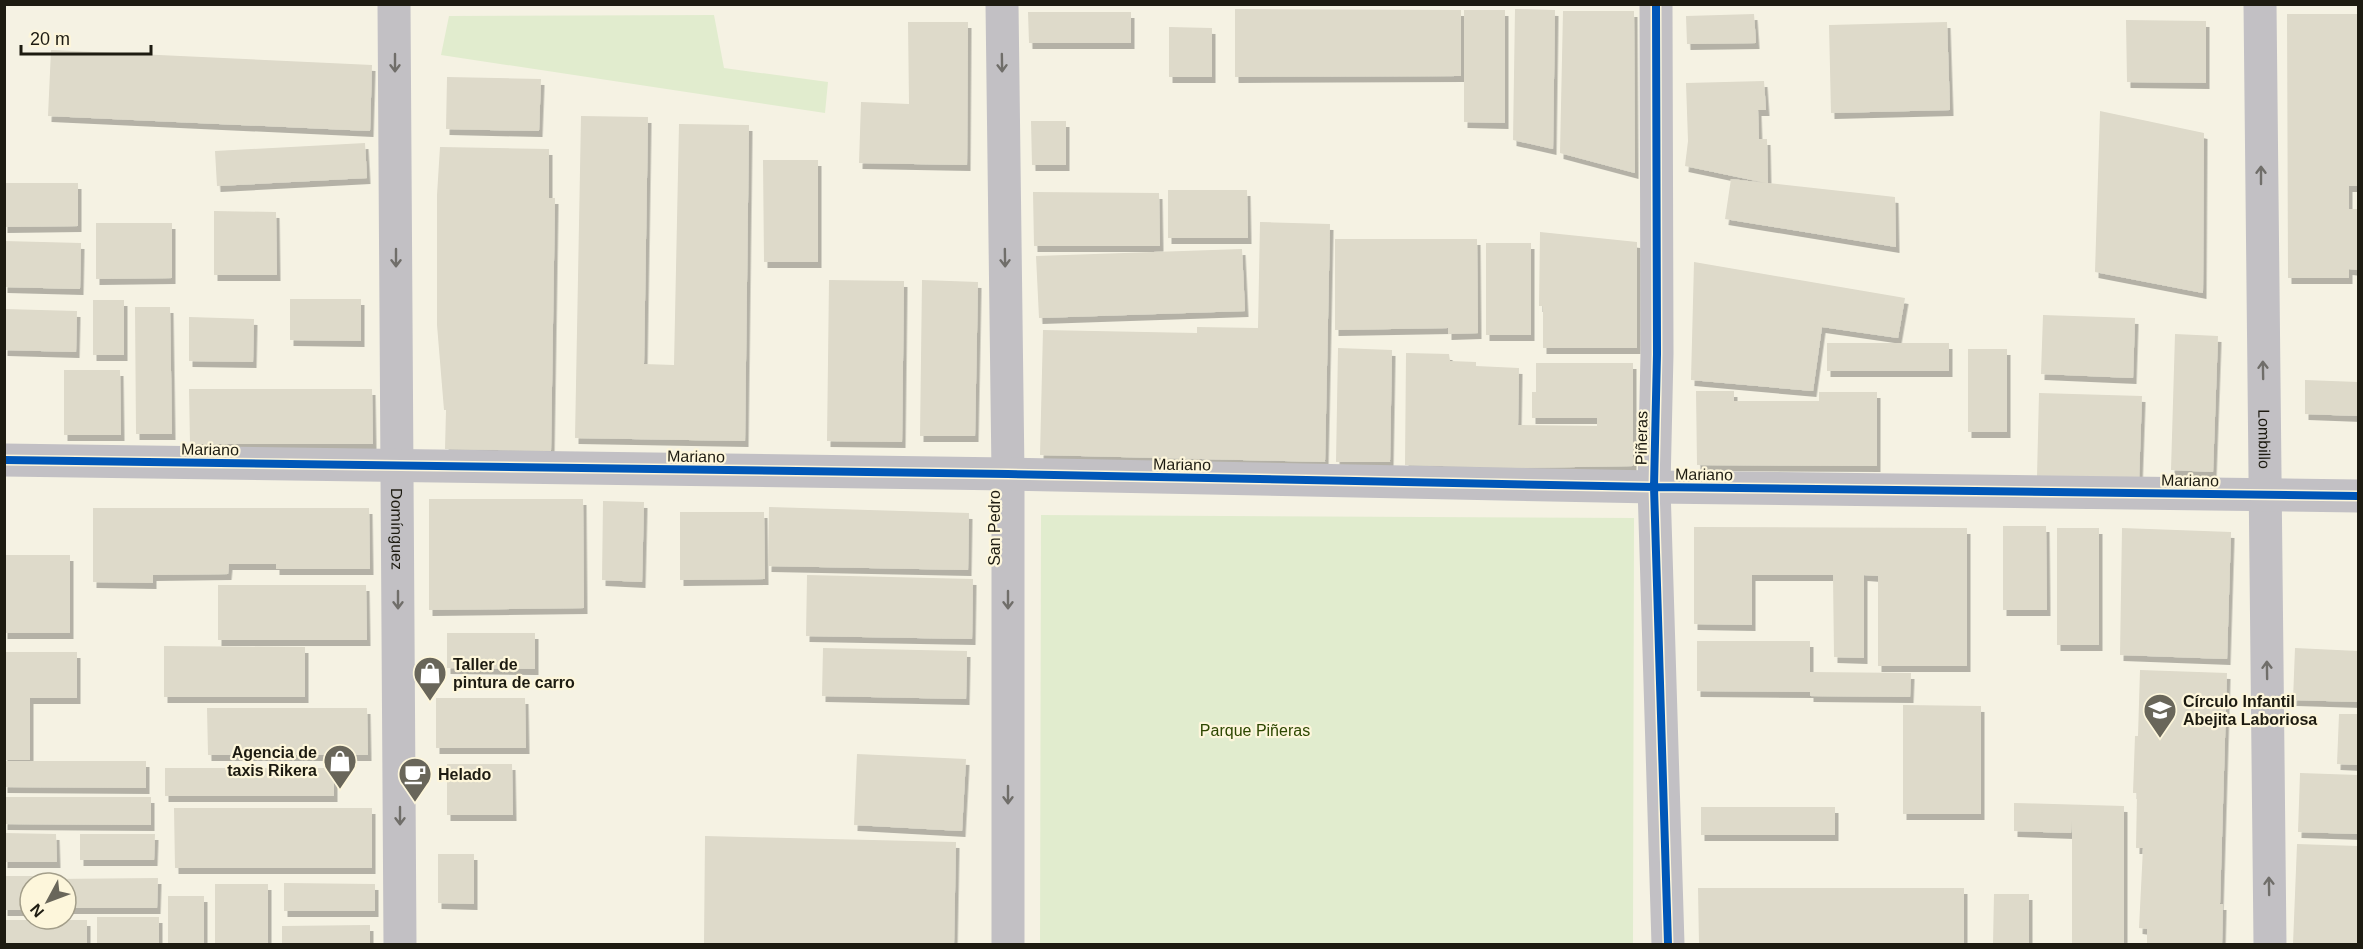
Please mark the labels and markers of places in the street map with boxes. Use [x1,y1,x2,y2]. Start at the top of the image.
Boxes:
shop icon: Taller de pintura de carro [412,655,448,702]
place label: Taller de pintura de carro [453,656,575,691]
school or university icon: Círculo Infantil Abejita Laboriosa [2142,692,2178,739]
place label: Círculo Infantil Abejita Laboriosa [2183,693,2317,728]
shop icon: Agencia de taxis Rikera [322,743,358,790]
place label: Agencia de taxis Rikera [227,744,317,779]
cafe icon: Helado [397,756,433,803]
place label: Helado [438,766,492,783]

